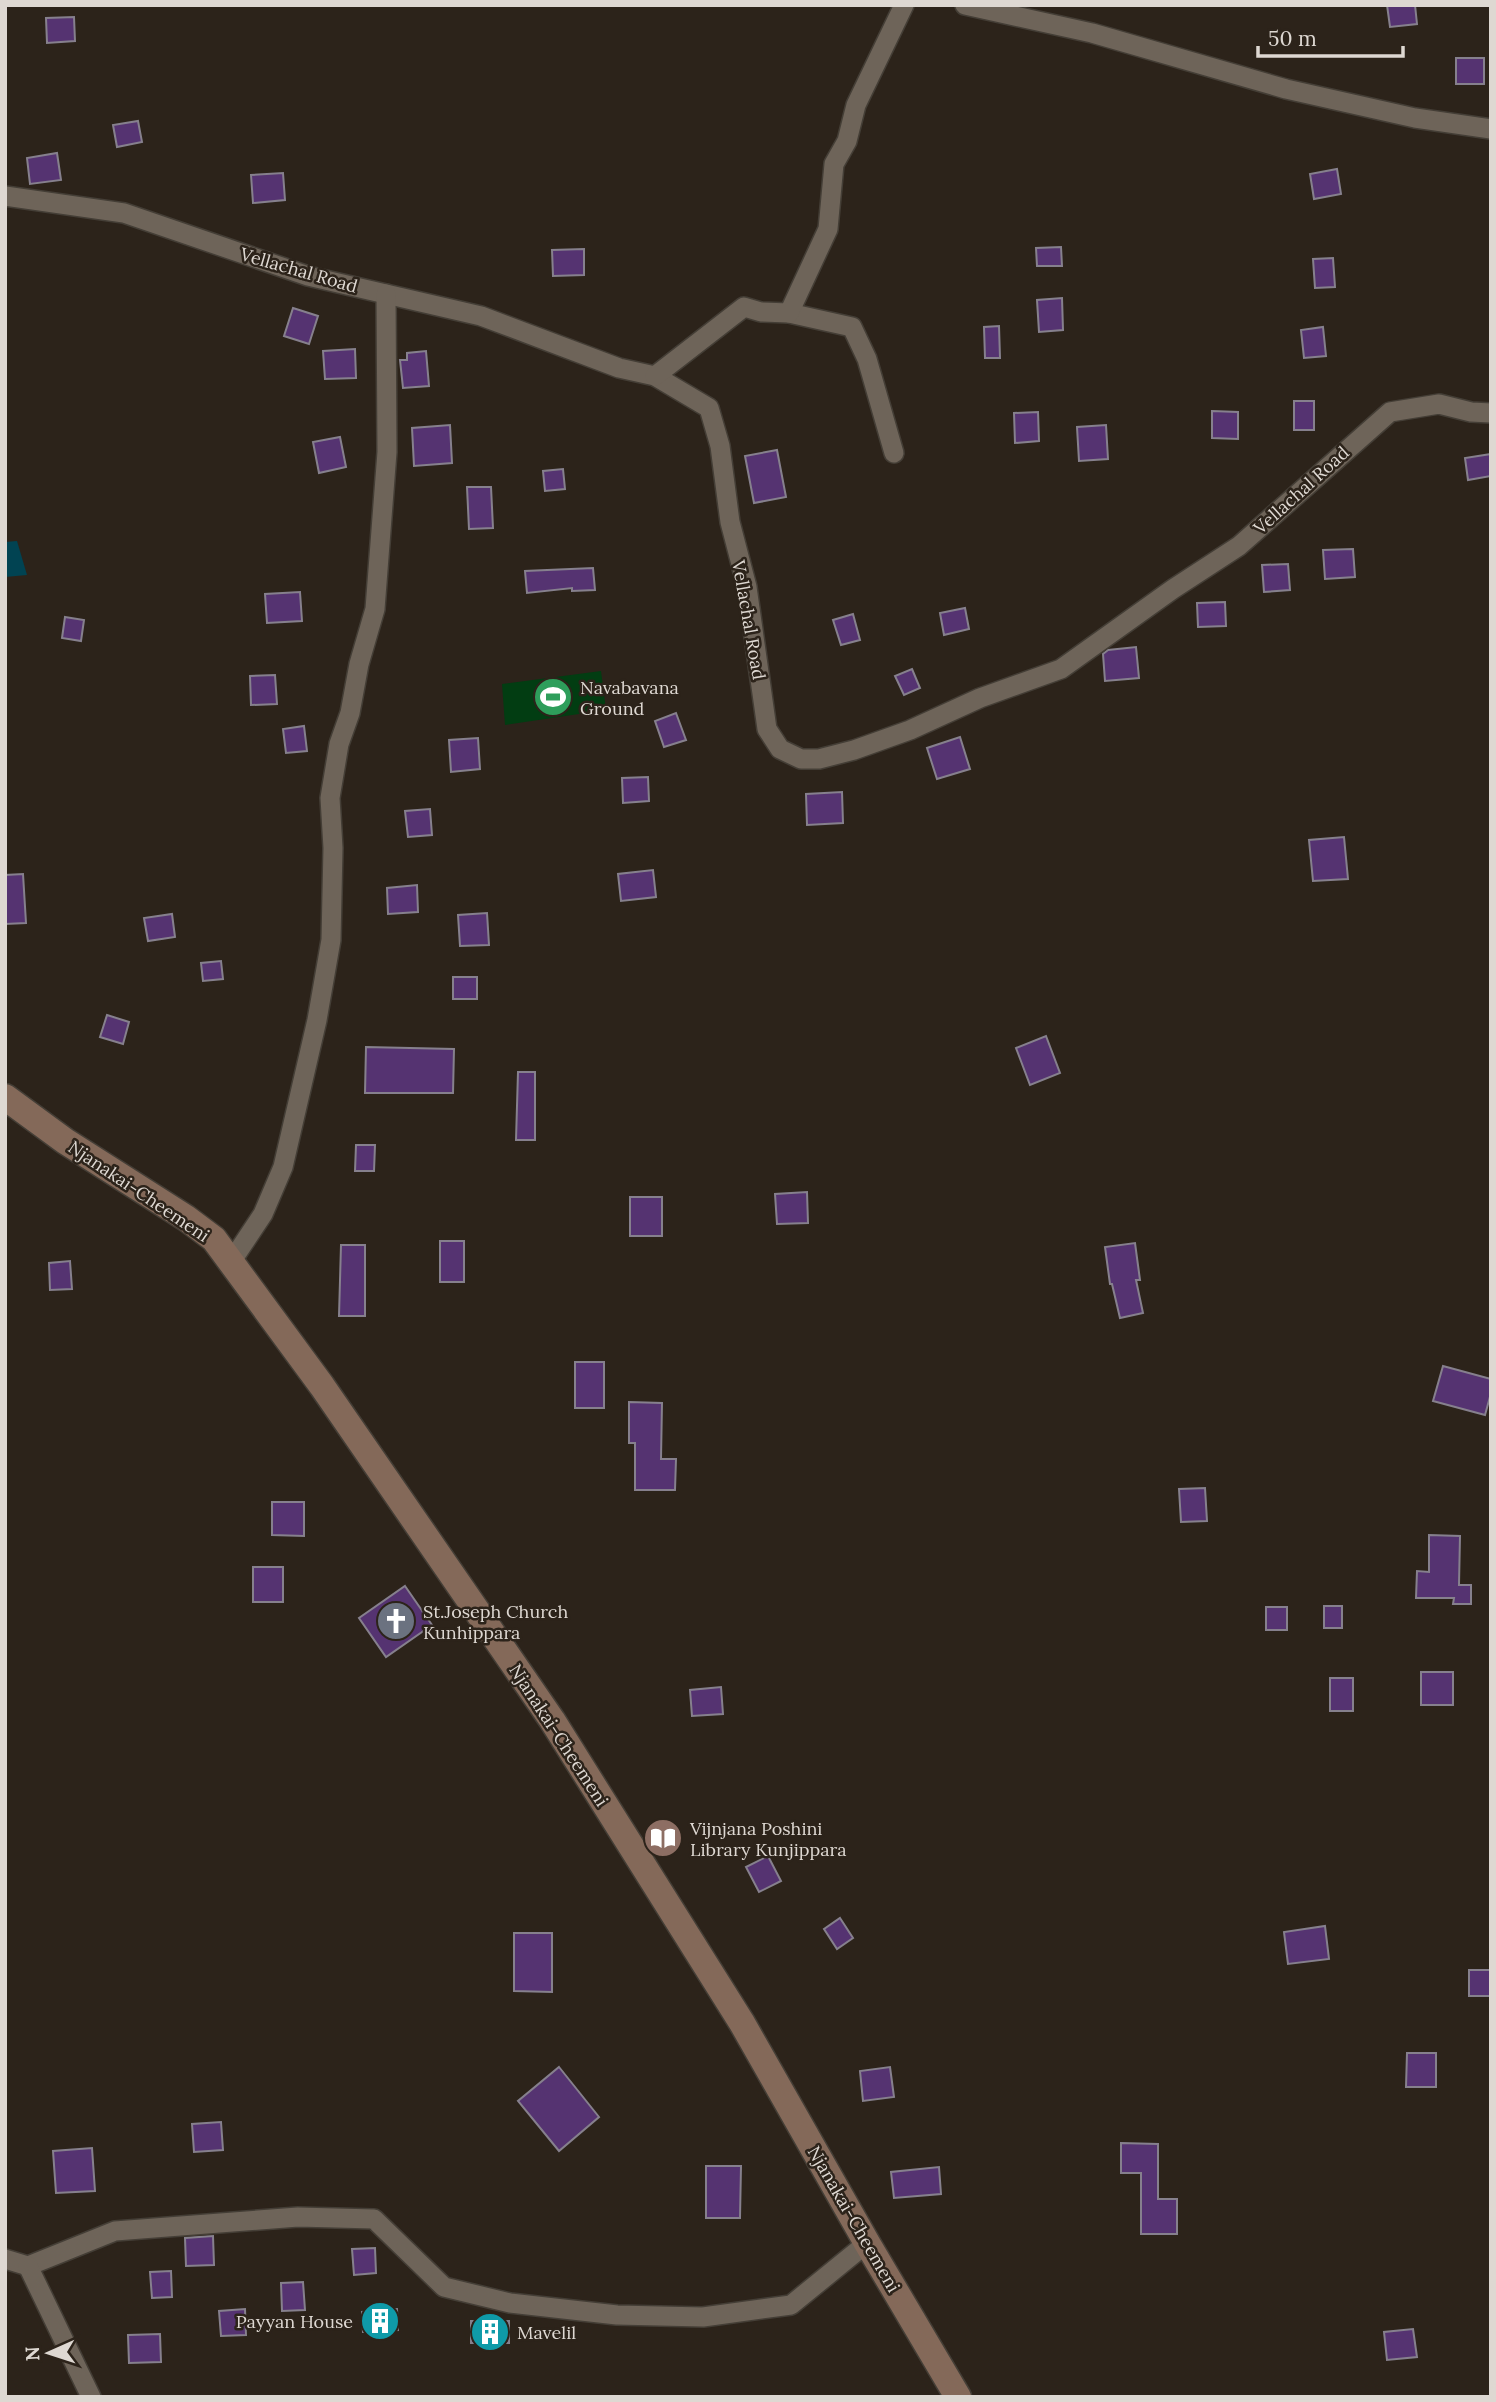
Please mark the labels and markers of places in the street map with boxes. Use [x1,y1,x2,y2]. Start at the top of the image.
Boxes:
sports icon: Navabavana Ground [532,676,574,718]
place label: Navabavana Ground [580,676,679,720]
church icon: St.Joseph Church Kunhippara [375,1600,417,1642]
place label: St.Joseph Church Kunhippara [423,1600,568,1644]
library icon: Vijnjana Poshini Library Kunjippara [642,1817,684,1859]
place label: Vijnjana Poshini Library Kunjippara [689,1817,846,1861]
building icon: Payyan House [359,2300,401,2342]
place label: Payyan House [236,2310,353,2333]
building icon: Mavelil [469,2311,511,2353]
place label: Mavelil [517,2321,576,2344]

